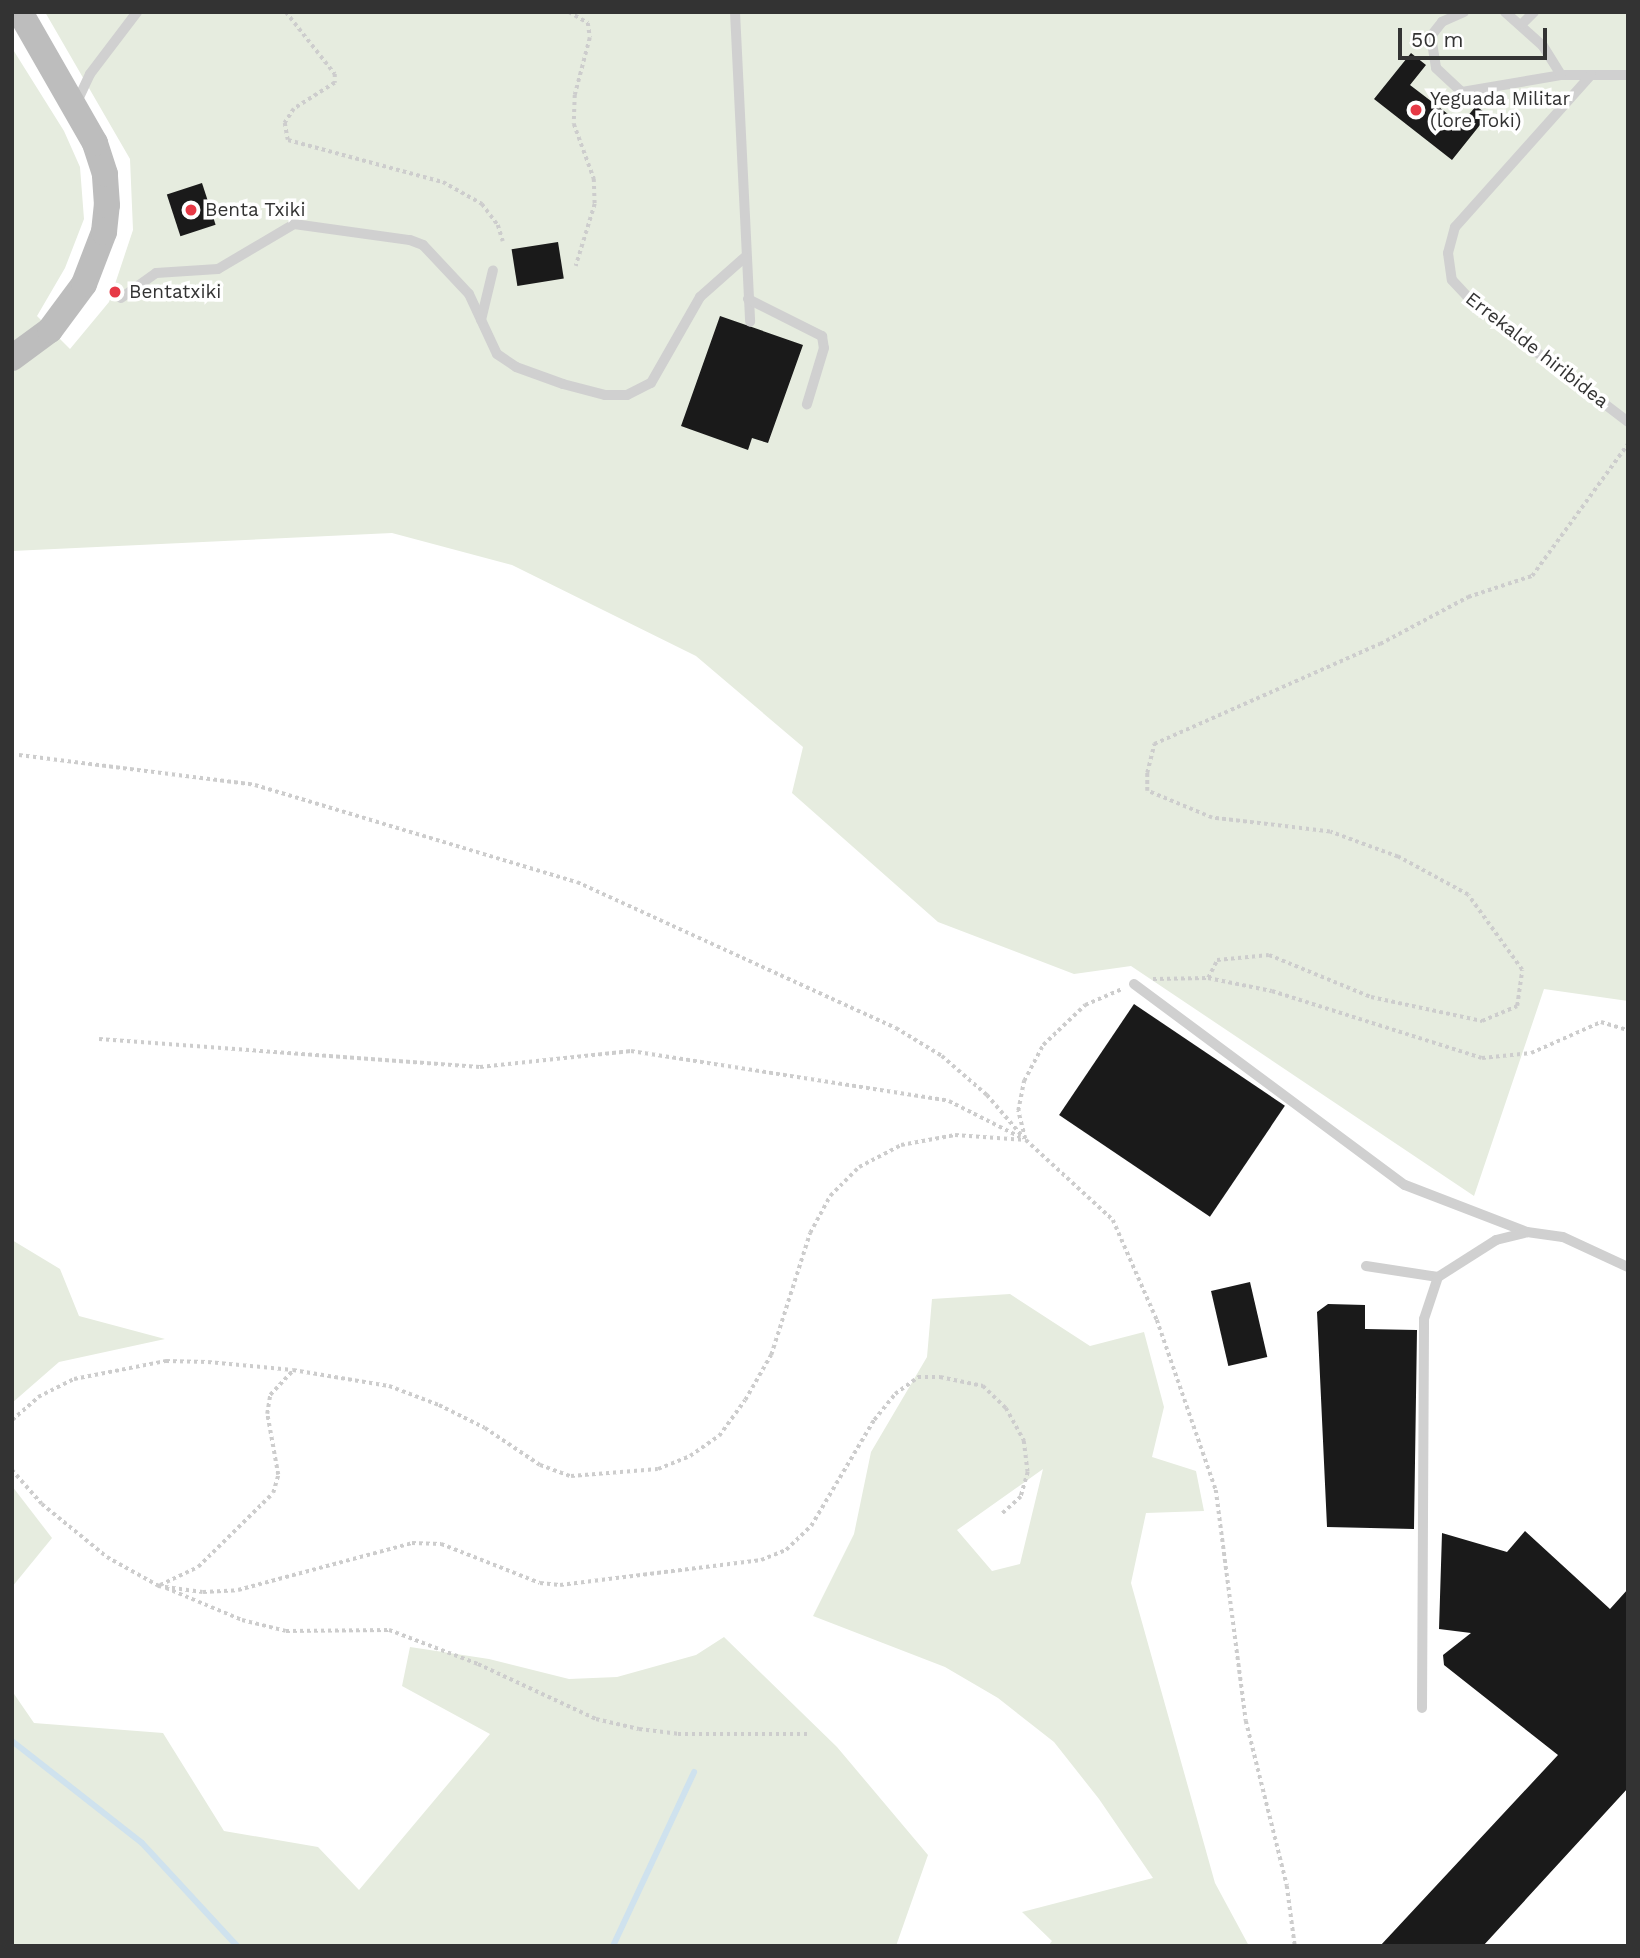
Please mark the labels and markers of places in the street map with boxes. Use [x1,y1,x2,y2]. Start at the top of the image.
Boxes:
place label: Yeguada Militar (lore Toki) [1430,88,1571,132]
marker: Yeguada Militar (lore Toki) [1408,102,1424,118]
place label: Benta Txiki [205,199,306,221]
marker: Benta Txiki [183,202,199,218]
place label: Bentatxiki [129,281,221,303]
marker: Bentatxiki [107,284,123,300]

